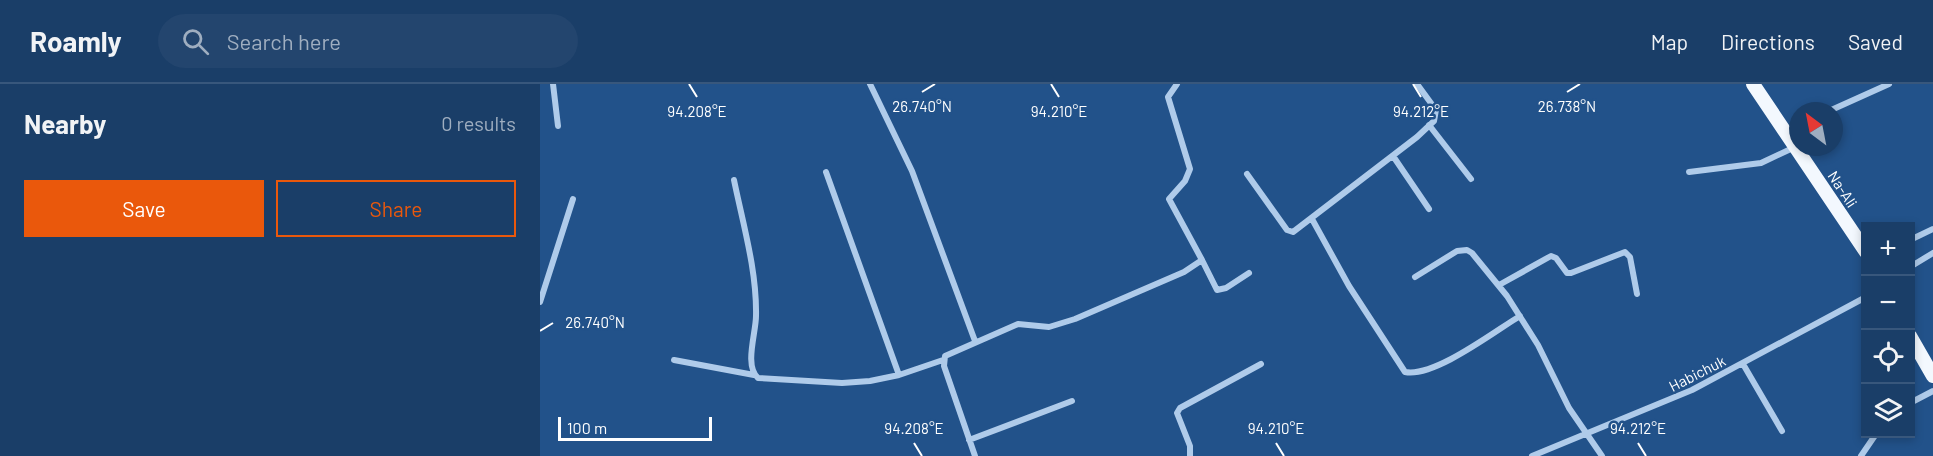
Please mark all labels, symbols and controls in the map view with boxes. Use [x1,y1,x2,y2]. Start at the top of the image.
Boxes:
search box [158,14,578,68]
text: Roamly [30,24,122,58]
icon: search [179,25,212,58]
text: Search here [227,28,341,54]
text: Map [1651,29,1688,54]
text: Directions [1721,29,1815,54]
text: Saved [1848,29,1903,54]
text: 26.740°N [892,97,952,115]
text: 26.738°N [1538,97,1596,115]
text: 94.208°E [667,102,727,120]
text: 94.210°E [1031,102,1087,120]
text: 94.212°E [1393,102,1449,120]
north arrow [1789,102,1843,156]
text: Nearby [24,108,106,139]
text: 0 results [441,111,516,135]
street label: Na-Ali [1825,167,1861,211]
button: Save [24,180,264,237]
button: Share [276,180,516,237]
map controls [1861,222,1915,438]
button: + [1861,222,1915,276]
button: − [1861,276,1915,330]
text: 26.740°N [565,313,625,331]
button: locate [1861,330,1915,384]
street label: Habichuk [1666,351,1729,395]
button: layers [1861,384,1915,438]
scale bar [558,414,712,442]
text: 100 m [567,418,607,437]
text: 94.208°E [884,419,944,437]
text: 94.210°E [1248,419,1304,437]
text: 94.212°E [1610,419,1666,437]

